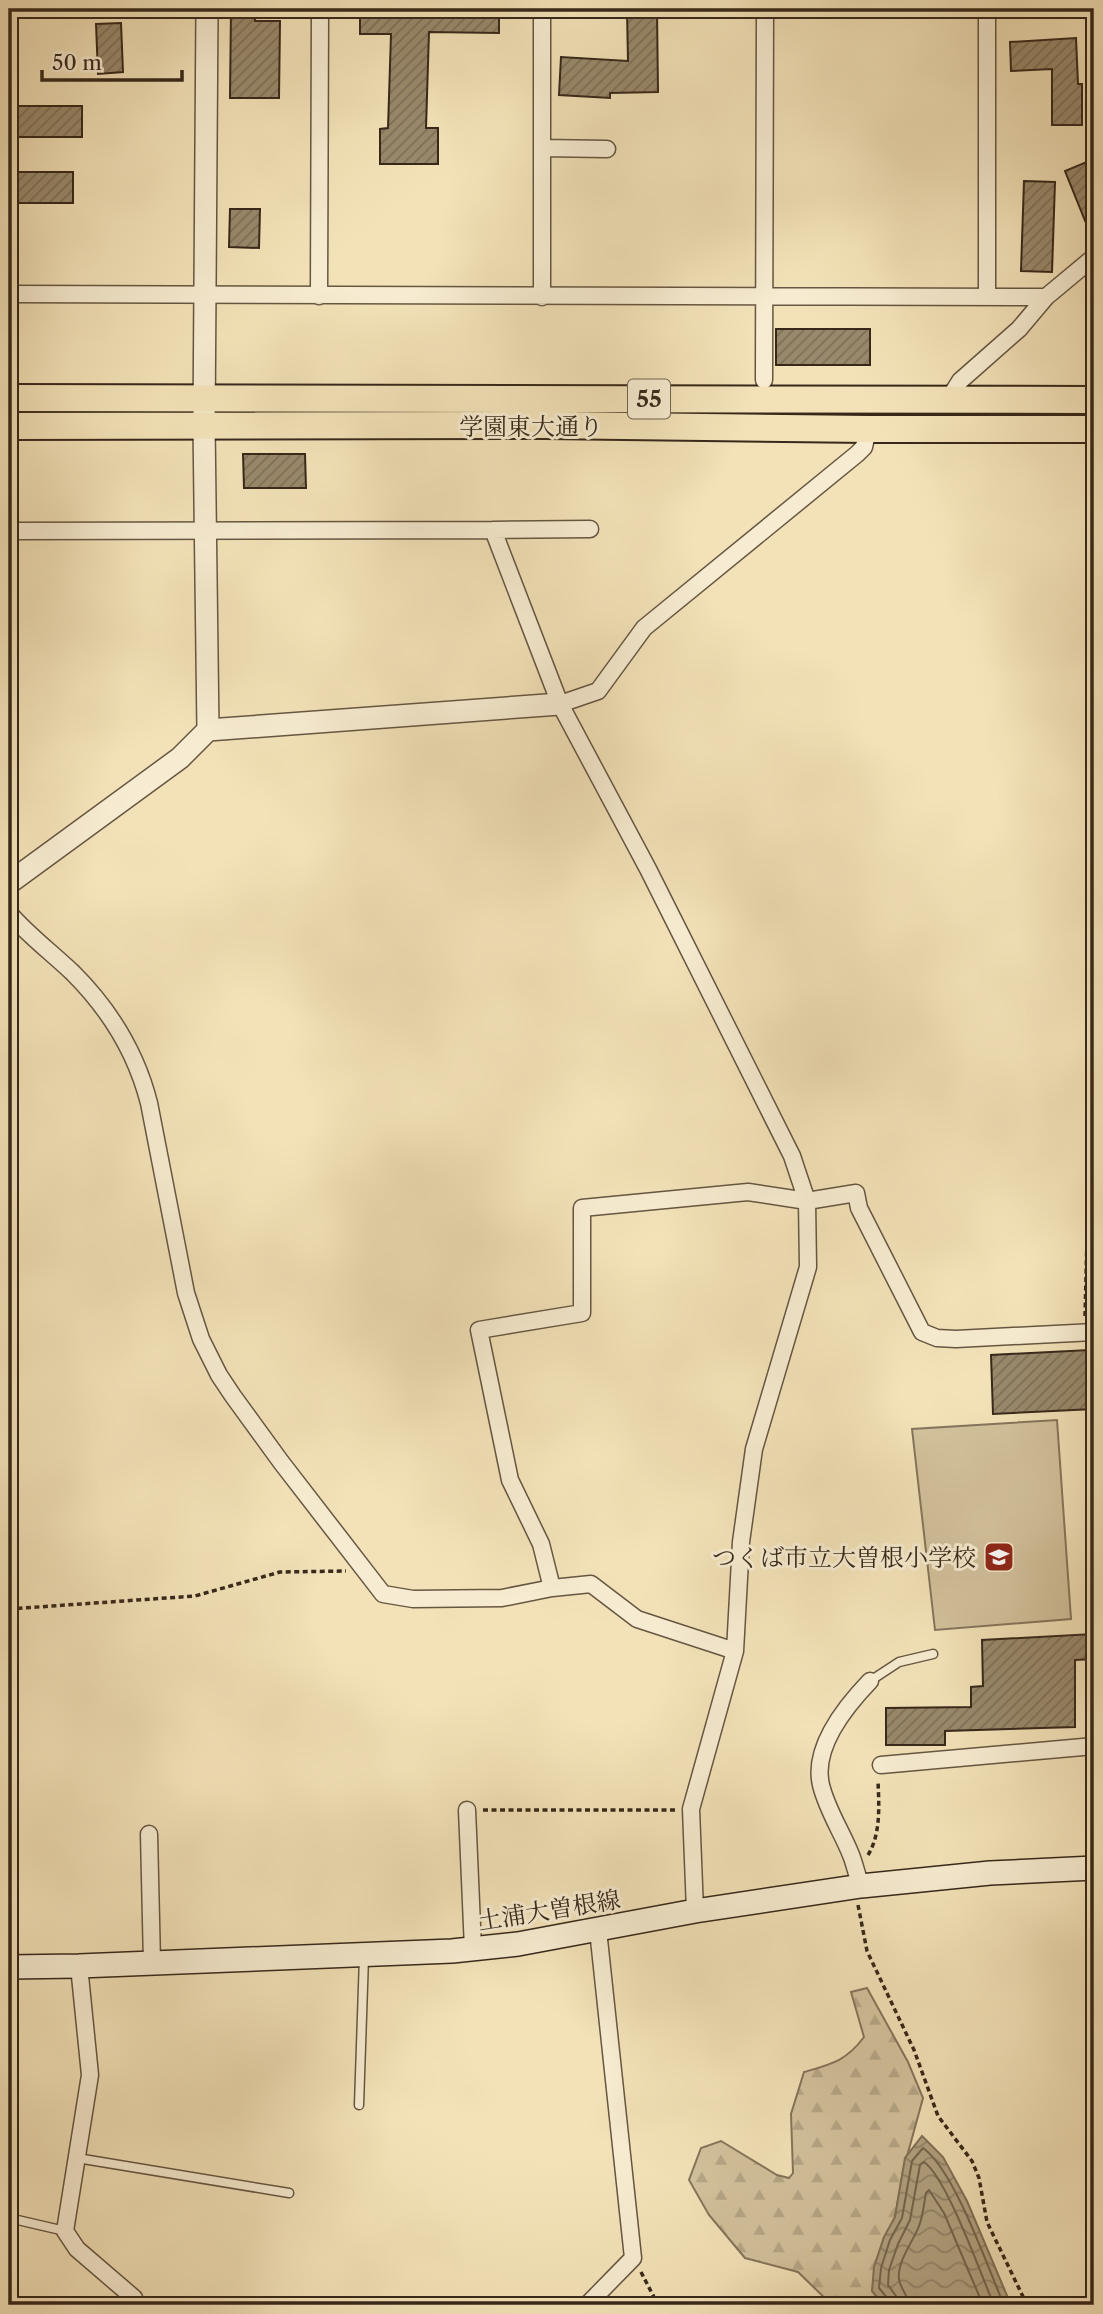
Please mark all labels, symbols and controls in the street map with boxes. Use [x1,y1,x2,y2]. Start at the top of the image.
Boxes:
scale bar [42,38,182,82]
text: 50 m [52,50,102,75]
road number: 55 [628,380,670,418]
street label: 学園東大通り [459,412,603,441]
school or university icon: つくば市立大曽根小学校 [982,1540,1016,1574]
place label: つくば市立大曽根小学校 [712,1543,976,1572]
street label: 土浦大曽根線 [476,1884,622,1936]

